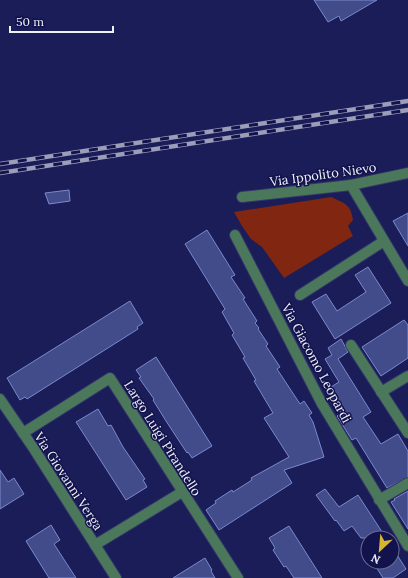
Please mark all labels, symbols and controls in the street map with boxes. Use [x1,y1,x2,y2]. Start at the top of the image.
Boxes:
scale bar [10,8,113,34]
text: 50 m [16,14,44,29]
street label: Via Ippolito Nievo [268,159,378,191]
street label: Via Giacomo Leopardi [277,300,355,426]
street label: Largo Luigi Pirandello [120,377,205,499]
street label: Via Giovanni Verga [30,428,107,534]
north arrow [360,530,400,570]
text: N [368,551,383,567]

